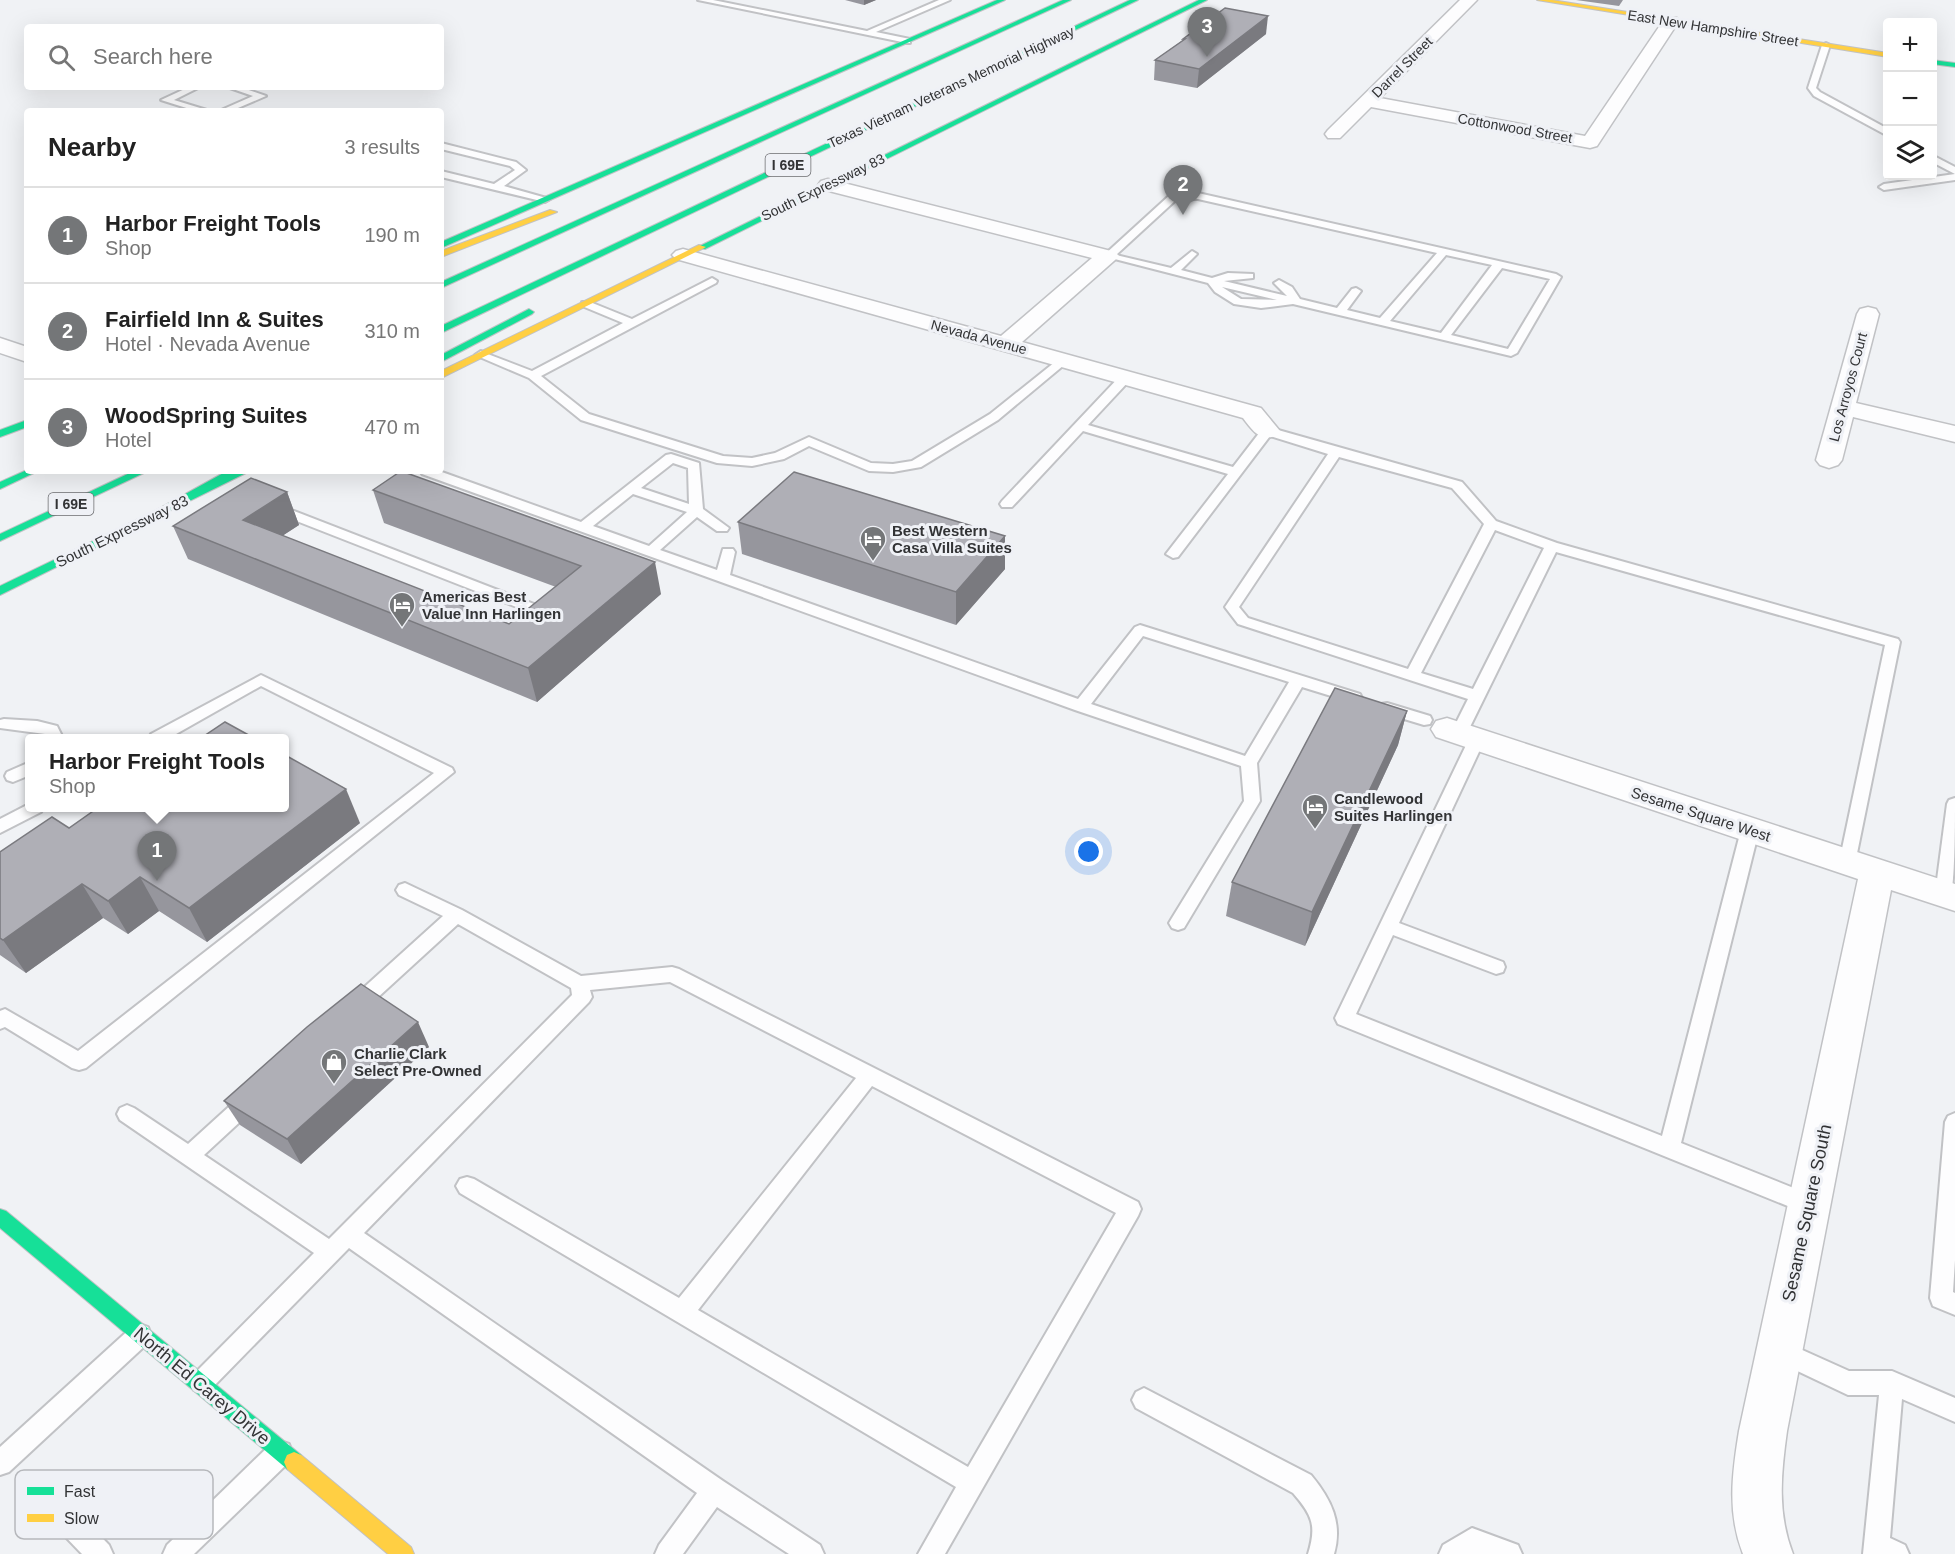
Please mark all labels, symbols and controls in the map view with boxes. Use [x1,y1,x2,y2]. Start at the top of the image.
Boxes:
street label: East New Hampshire Street [1626,7,1800,49]
pin: 3 [1188,8,1226,57]
map controls [1883,18,1937,180]
button: + [1883,18,1937,72]
street label: Texas Vietnam Veterans Memorial Highway [825,23,1077,151]
search box [24,24,444,90]
street label: Darrel Street [1368,33,1436,101]
icon: search [45,41,78,74]
text: Search here [93,44,213,69]
button: − [1883,72,1937,126]
street label: Cottonwood Street [1457,110,1574,146]
button: layers [1883,126,1937,180]
text: Nearby [48,132,136,162]
text: 3 results [344,136,420,158]
street label: South Expressway 83 [759,150,888,224]
road number: I 69E [766,154,810,176]
pin: 2 [1164,166,1202,215]
text: Harbor Freight Tools [105,211,321,236]
text: 1 [62,224,73,246]
text: 190 m [364,224,420,246]
text: Shop [105,237,152,259]
text: Fairfield Inn & Suites [105,307,324,332]
street label: Nevada Avenue [929,317,1029,358]
text: 2 [62,320,73,342]
text: 310 m [364,320,420,342]
street label: Los Arroyos Court [1826,331,1870,443]
text: Hotel · Nevada Avenue [105,333,310,355]
text: WoodSpring Suites [105,403,307,428]
text: 3 [62,416,73,438]
text: 470 m [364,416,420,438]
text: Hotel [105,429,152,451]
street label: South Expressway 83 [53,492,191,570]
road number: I 69E [48,493,94,515]
place label: Best Western Casa Villa Suites [892,522,1012,556]
hotel icon: Best Western Casa Villa Suites [858,524,888,562]
place label: Americas Best Value Inn Harlingen [422,588,561,622]
hotel icon: Americas Best Value Inn Harlingen [387,590,417,628]
popup [25,734,289,812]
text: Harbor Freight Tools [49,749,265,774]
text: Shop [49,775,96,797]
street label: Sesame Square West [1629,783,1774,845]
place label: Candlewood Suites Harlingen [1334,790,1452,824]
hotel icon: Candlewood Suites Harlingen [1300,792,1330,830]
pin: 1 [138,832,176,881]
your location [1074,837,1103,866]
place label: Charlie Clark Select Pre-Owned [354,1045,482,1079]
shop icon: Charlie Clark Select Pre-Owned [319,1047,349,1085]
street label: Sesame Square South [1778,1122,1836,1304]
street label: North Ed Carey Drive [130,1323,274,1449]
legend [15,1470,213,1539]
text: Fast [64,1483,96,1500]
text: Slow [64,1510,99,1527]

